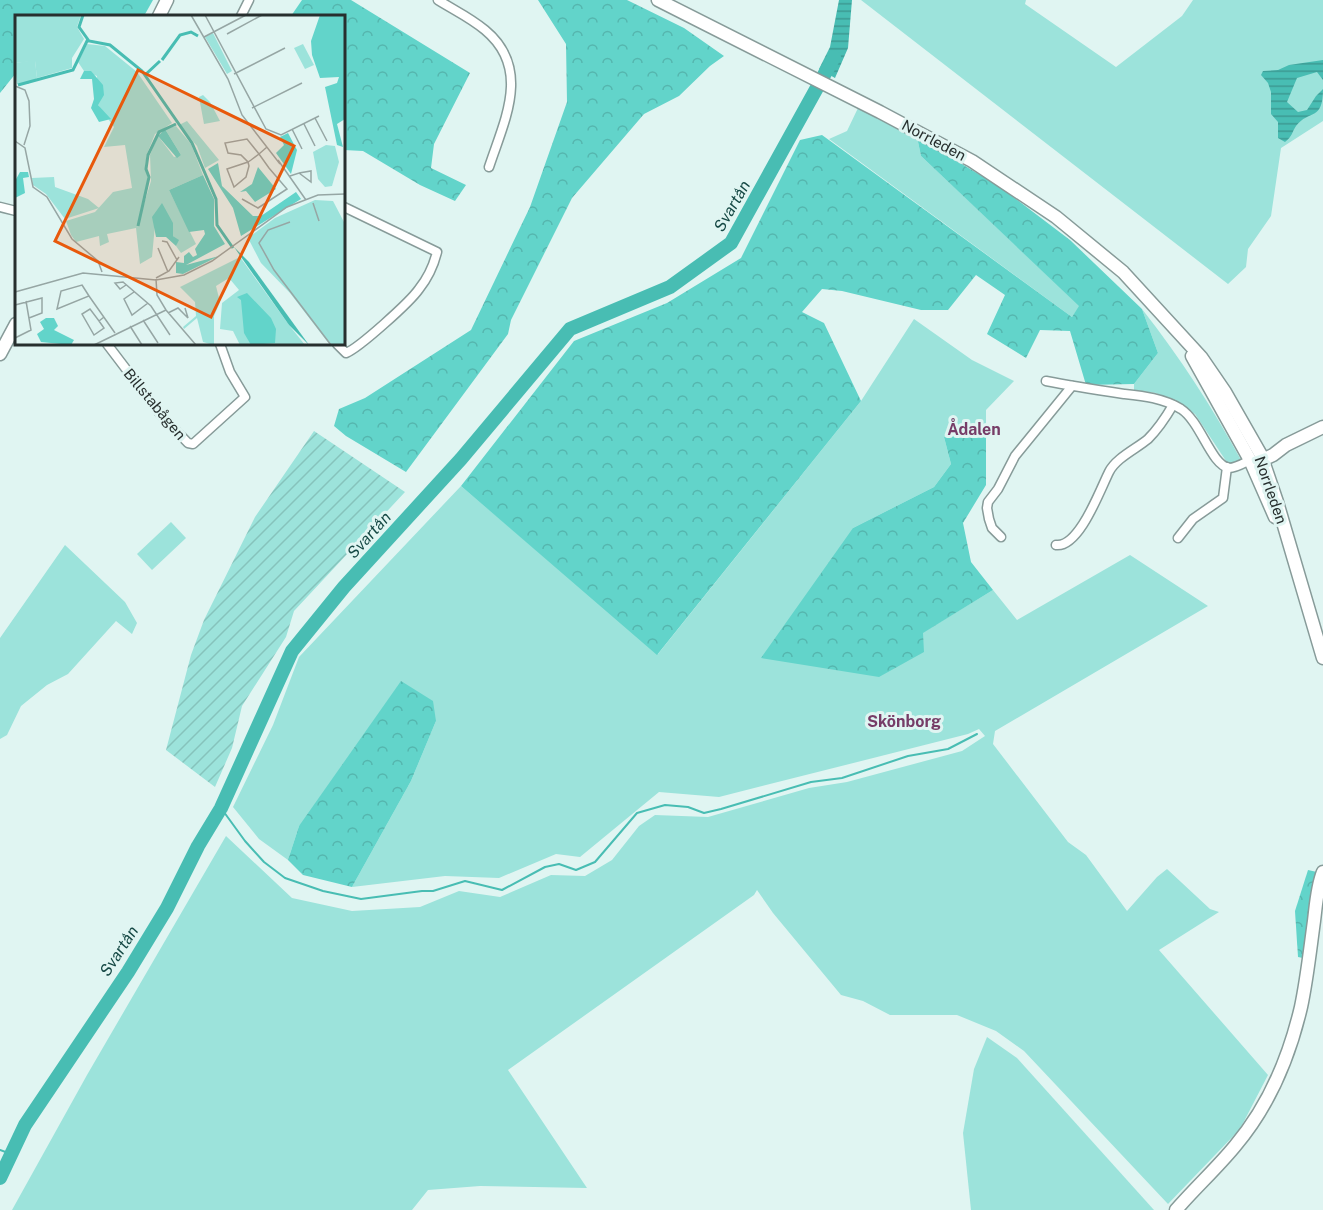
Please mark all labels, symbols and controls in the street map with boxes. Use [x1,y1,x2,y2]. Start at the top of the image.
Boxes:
inset map [15,15,345,345]
street label: Norrleden [899,116,969,164]
water label: Svartån [710,177,754,235]
street label: Billstabågen [120,365,190,443]
district label: Ådalen [947,418,1001,439]
street label: Norrleden [1252,454,1290,526]
water label: Svartån [343,508,395,562]
district label: Skönborg [867,712,941,731]
water label: Svartån [96,922,142,980]

